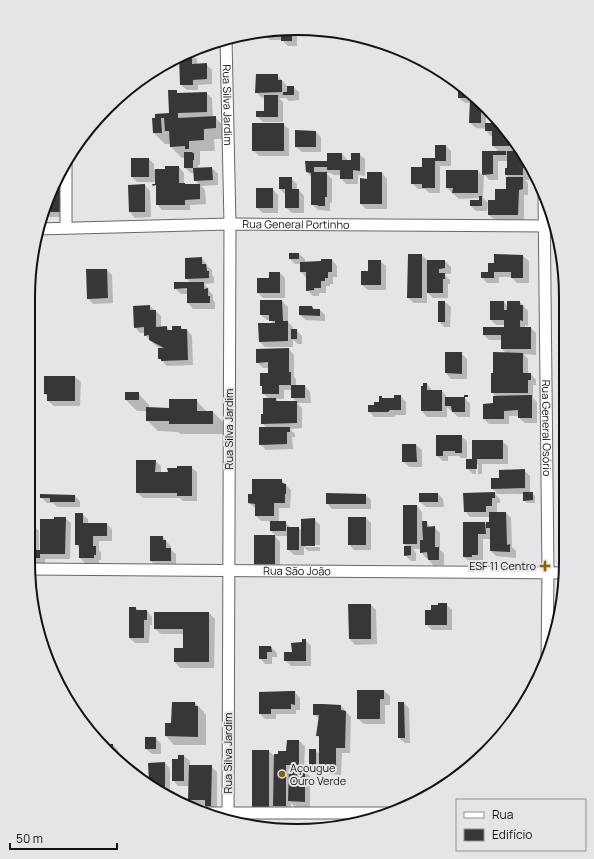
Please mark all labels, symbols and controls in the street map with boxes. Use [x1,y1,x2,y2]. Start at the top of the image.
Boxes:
street label: Rua Silva Jardim [220,64,236,146]
street label: Rua General Portinho [242,216,350,232]
street label: Rua General Osório [539,380,555,477]
street label: Rua Silva Jardim [221,389,236,469]
place label: ESF 11 Centro [469,558,536,573]
marker: ESF 11 Centro [539,560,551,572]
street label: Rua São João [263,563,331,578]
street label: Rua Silva Jardim [220,713,235,793]
place label: Açougue Ouro Verde [290,760,347,788]
marker: Açougue Ouro Verde [277,769,287,779]
legend [456,799,586,851]
text: Rua [492,806,513,823]
scale bar [10,825,117,851]
text: Edifício [492,826,532,843]
text: 50 m [16,830,43,847]

